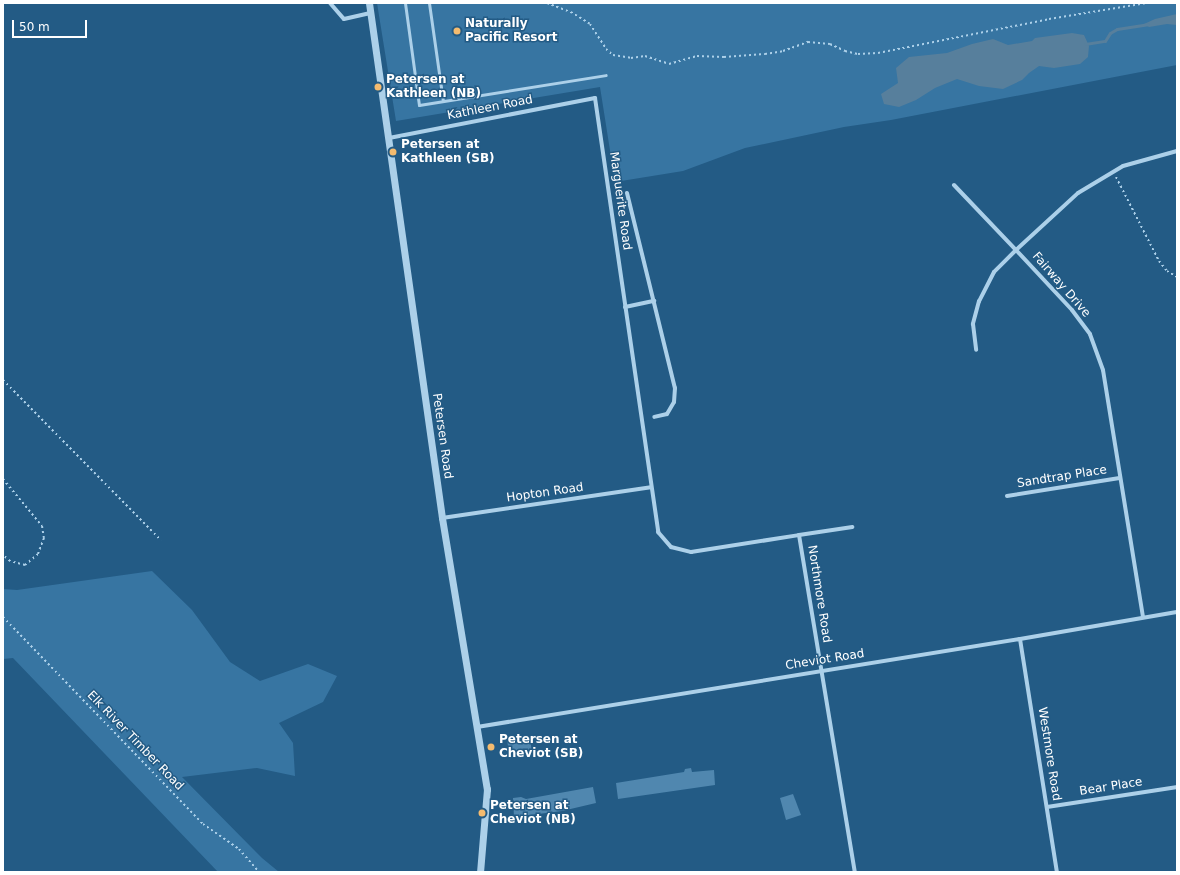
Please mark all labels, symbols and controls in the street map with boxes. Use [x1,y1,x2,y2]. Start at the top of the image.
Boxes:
scale bar [14,12,89,38]
place label: Naturally Pacific Resort [465,17,557,45]
text: 50 m [19,20,50,34]
marker: Naturally Pacific Resort [452,26,462,36]
place label: Petersen at Kathleen (NB) [386,73,481,101]
marker: Petersen at Kathleen (NB) [373,82,383,92]
street label: Kathleen Road [446,93,534,123]
place label: Petersen at Kathleen (SB) [401,138,495,166]
marker: Petersen at Kathleen (SB) [388,147,398,157]
street label: Marguerite Road [606,151,634,251]
street label: Fairway Drive [1029,250,1093,320]
street label: Petersen Road [429,392,455,480]
street label: Sandtrap Place [1016,463,1108,491]
street label: Hopton Road [506,480,584,506]
street label: Northmore Road [804,544,834,644]
street label: Cheviot Road [784,647,866,673]
street label: Elk River Timber Road [84,688,186,794]
street label: Westmore Road [1034,706,1064,802]
place label: Petersen at Cheviot (SB) [499,733,583,761]
marker: Petersen at Cheviot (SB) [486,742,496,752]
street label: Bear Place [1078,775,1144,799]
place label: Petersen at Cheviot (NB) [490,799,576,827]
marker: Petersen at Cheviot (NB) [477,808,487,818]

